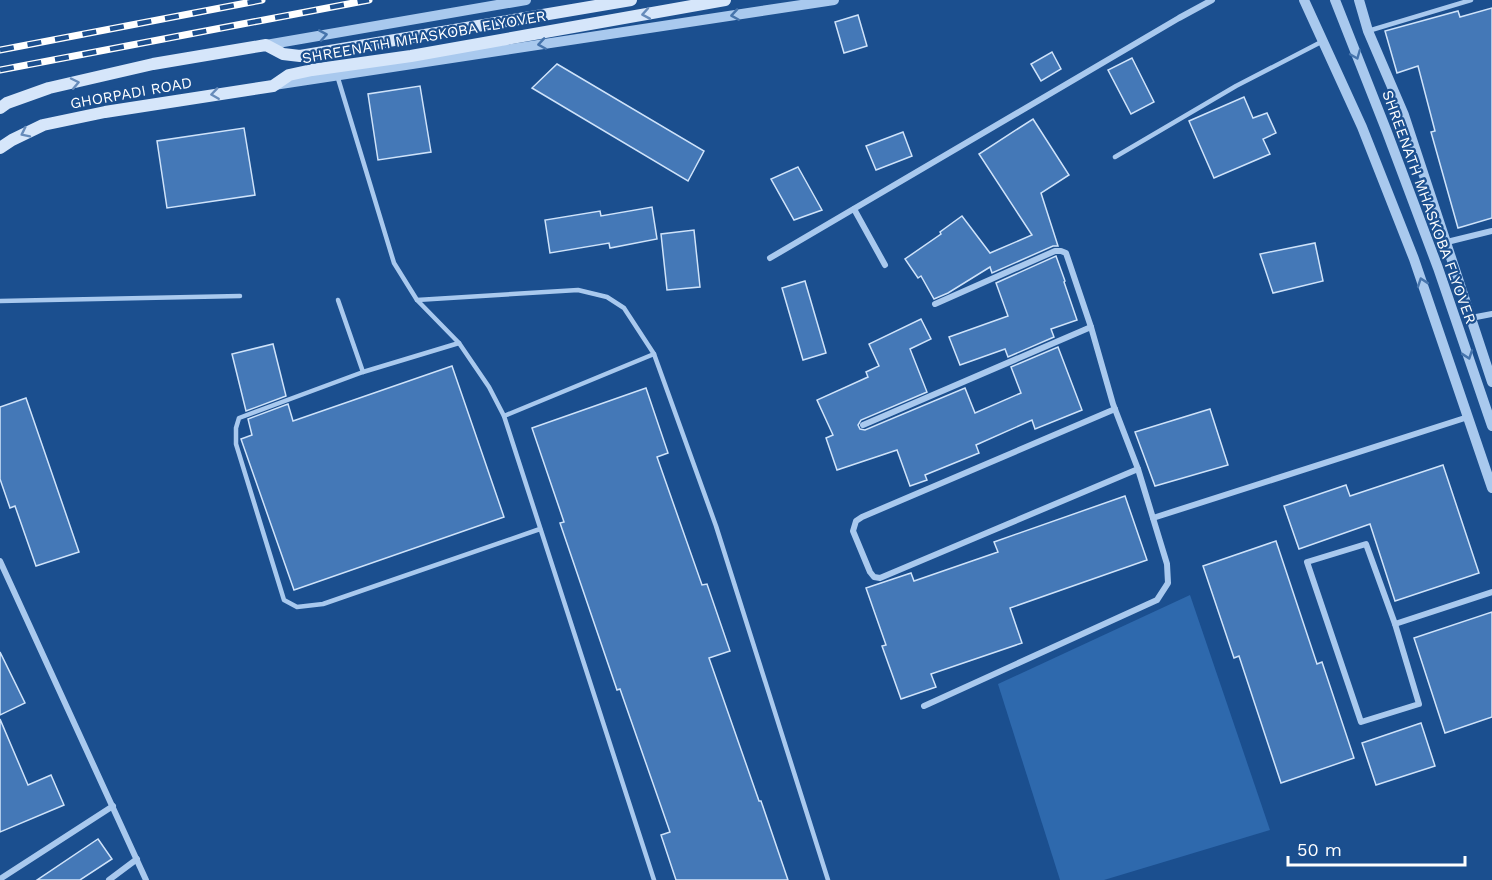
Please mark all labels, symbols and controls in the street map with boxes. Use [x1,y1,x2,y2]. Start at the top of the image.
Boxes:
street label: SHREENATH MHASKOBA FLYOVER [301,7,547,67]
one-way arrow [642,7,652,20]
one-way arrow [730,8,740,21]
one-way arrow [318,29,328,42]
one-way arrow [537,38,547,50]
one-way arrow [1349,48,1361,59]
street label: GHORPADI ROAD [69,73,193,113]
one-way arrow [69,77,79,90]
one-way arrow [211,87,221,100]
street label: SHREENATH MHASKOBA FLYOVER [1378,88,1480,326]
one-way arrow [21,126,32,138]
one-way arrow [1417,277,1430,288]
one-way arrow [1461,349,1473,360]
scale bar [1288,829,1465,867]
text: 50 m [1297,839,1342,860]

